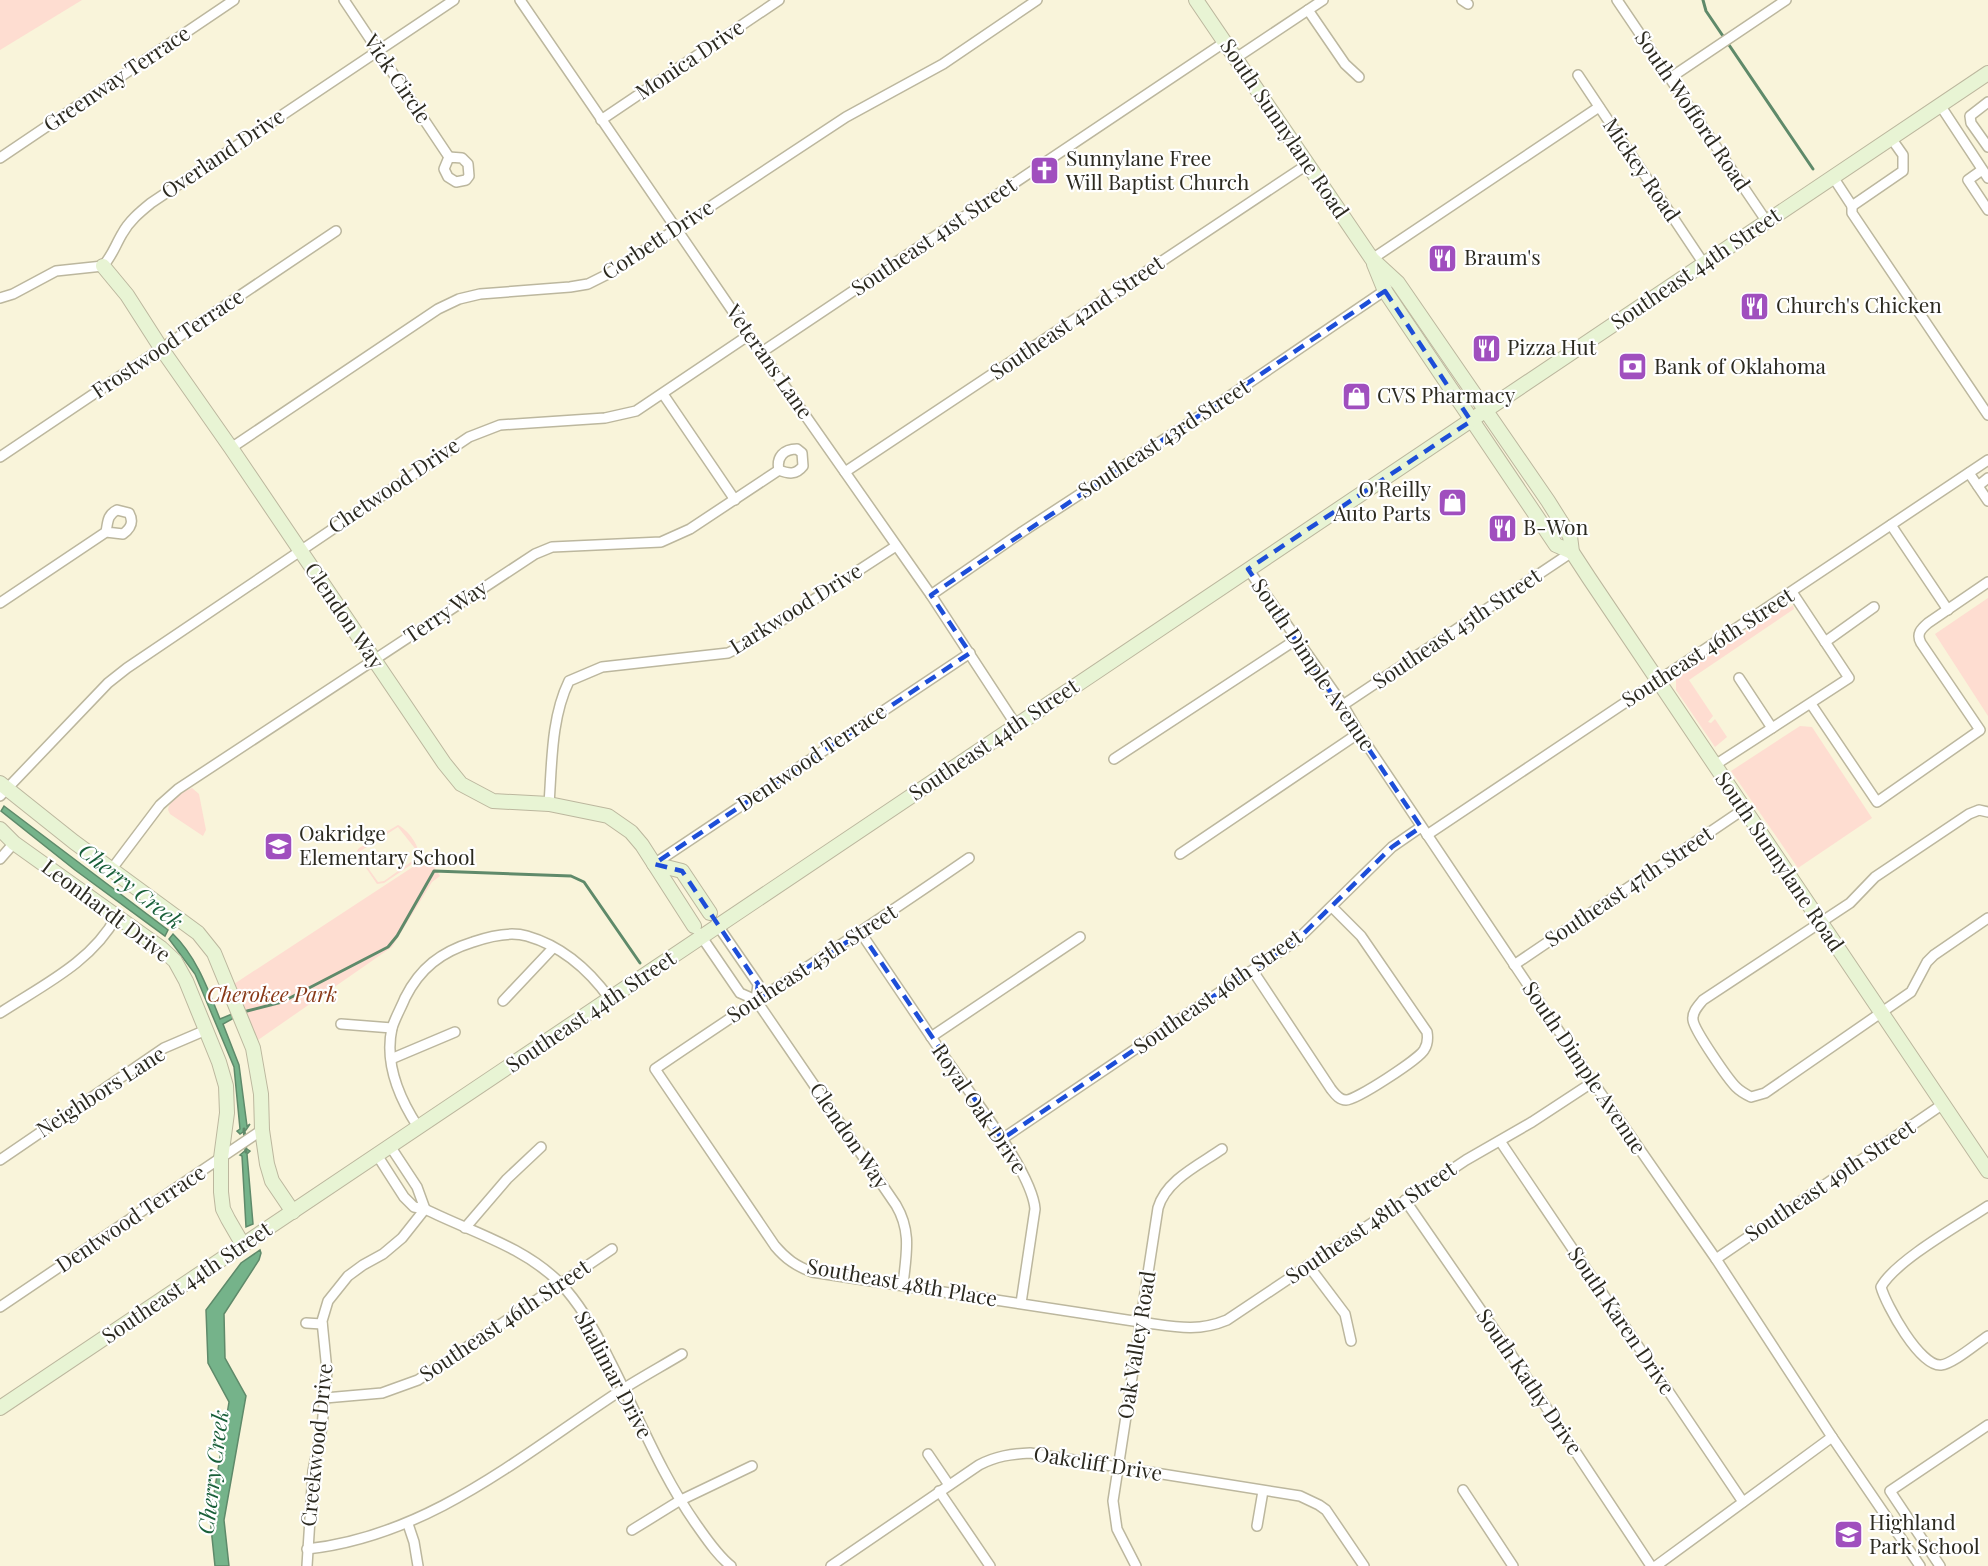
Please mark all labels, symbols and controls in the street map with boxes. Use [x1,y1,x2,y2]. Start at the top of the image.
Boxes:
street label: Monica Drive [629,12,749,105]
street label: Greenway Terrace [37,18,195,137]
street label: South Wofford Road [1630,24,1758,195]
street label: Vick Circle [358,27,439,128]
street label: South Sunnylane Road [1215,33,1356,223]
street label: Overland Drive [155,101,289,204]
street label: Mickey Road [1598,112,1688,226]
place label: Sunnylane Free Will Baptist Church [1065,143,1250,195]
church icon: Sunnylane Free Will Baptist Church [1029,155,1061,187]
street label: Southeast 41st Street [845,169,1021,301]
street label: Corbett Drive [596,192,718,285]
street label: Southeast 44th Street [1604,200,1786,335]
restaurant icon: Braum's [1427,242,1459,274]
place label: Braum's [1464,242,1541,270]
street label: Southeast 42nd Street [984,247,1169,385]
street label: Frostwood Terrace [85,281,248,404]
restaurant icon: Church's Chicken [1739,290,1771,322]
place label: Church's Chicken [1776,290,1942,318]
street label: Veterans Lane [720,297,820,424]
restaurant icon: Pizza Hut [1470,332,1502,364]
place label: Pizza Hut [1507,332,1597,360]
bank icon: Bank of Oklahoma [1617,351,1649,383]
place label: Bank of Oklahoma [1654,351,1827,379]
street label: Southeast 43rd Street [1072,371,1255,503]
shop icon: CVS Pharmacy [1340,380,1372,412]
place label: CVS Pharmacy [1377,380,1516,408]
street label: Chetwood Drive [322,430,464,539]
place label: O'Reilly Auto Parts [1332,474,1431,526]
shop icon: O'Reilly Auto Parts [1436,486,1468,518]
restaurant icon: B-Won [1486,512,1518,544]
place label: B-Won [1523,512,1589,540]
street label: Larkwood Drive [723,555,866,659]
street label: Clendon Way [300,556,392,674]
street label: Southeast 45th Street [1366,560,1546,694]
street label: Terry Way [398,572,492,648]
street label: South Dimple Avenue [1246,572,1383,756]
street label: Southeast 46th Street [1616,580,1799,712]
street label: Southeast 44th Street [902,671,1084,806]
street label: Dentwood Terrace [731,696,891,817]
street label: South Sunnylane Road [1710,766,1851,956]
place label: Oakridge Elementary School [299,818,475,870]
street label: Southeast 47th Street [1538,818,1718,952]
school or university icon: Oakridge Elementary School [262,830,294,862]
water label: Cherry Creek [73,835,190,935]
street label: Leonhardt Drive [37,852,177,967]
street label: Southeast 45th Street [720,896,902,1028]
street label: Southeast 46th Street [1127,921,1307,1059]
street label: Southeast 44th Street [499,943,681,1078]
street label: South Dimple Avenue [1517,975,1654,1159]
park label: Cherokee Park [207,979,337,1007]
street label: Royal Oak Drive [927,1037,1034,1178]
street label: Neighbors Lane [30,1038,170,1142]
street label: Clendon Way [805,1076,897,1194]
street label: Southeast 49th Street [1738,1112,1920,1247]
street label: Southeast 48th Street [1279,1154,1461,1289]
street label: Dentwood Terrace [50,1157,210,1278]
street label: Southeast 44th Street [95,1214,277,1349]
street label: South Karen Drive [1563,1240,1683,1399]
street label: Southeast 48th Place [805,1250,1000,1312]
street label: Southeast 46th Street [413,1252,595,1387]
street label: Oak Valley Road [1110,1269,1161,1421]
street label: South Kathy Drive [1471,1302,1590,1459]
street label: Shalimar Drive [569,1305,660,1443]
street label: Creekwood Drive [293,1362,338,1528]
water label: Cherry Creek [190,1408,234,1536]
street label: Oakcliff Drive [1032,1438,1165,1486]
place label: Highland Park School [1869,1507,1980,1559]
school or university icon: Highland Park School [1832,1519,1864,1551]

